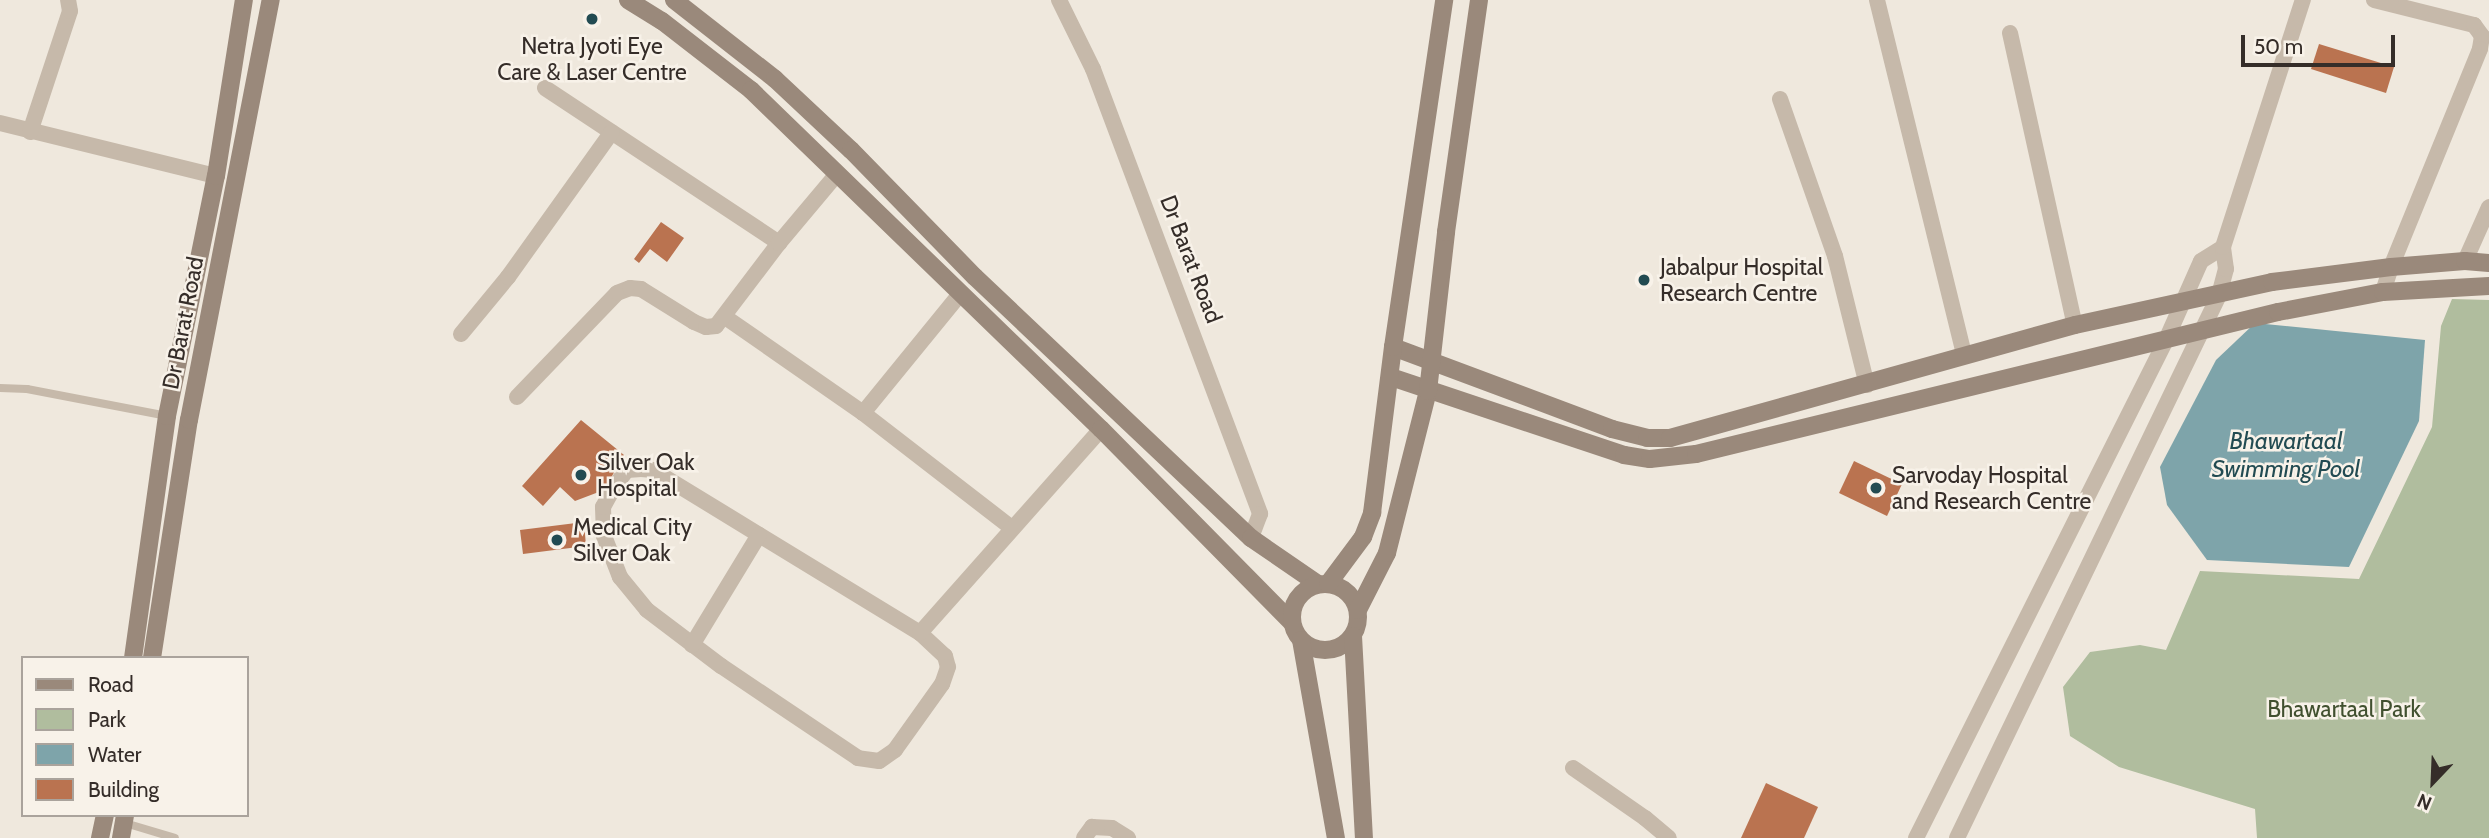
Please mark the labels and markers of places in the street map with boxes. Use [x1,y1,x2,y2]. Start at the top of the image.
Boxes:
marker: Netra Jyoti Eye Care & Laser Centre [582,9,602,29]
place label: Netra Jyoti Eye Care & Laser Centre [497,32,687,86]
place label: Jabalpur Hospital Research Centre [1660,253,1823,307]
marker: Jabalpur Hospital Research Centre [1634,270,1654,290]
place label: Silver Oak Hospital [597,448,695,502]
place label: Sarvoday Hospital and Research Centre [1892,461,2091,515]
marker: Silver Oak Hospital [571,465,591,485]
marker: Sarvoday Hospital and Research Centre [1866,478,1886,498]
place label: Medical City Silver Oak [573,513,692,567]
marker: Medical City Silver Oak [547,530,567,550]

